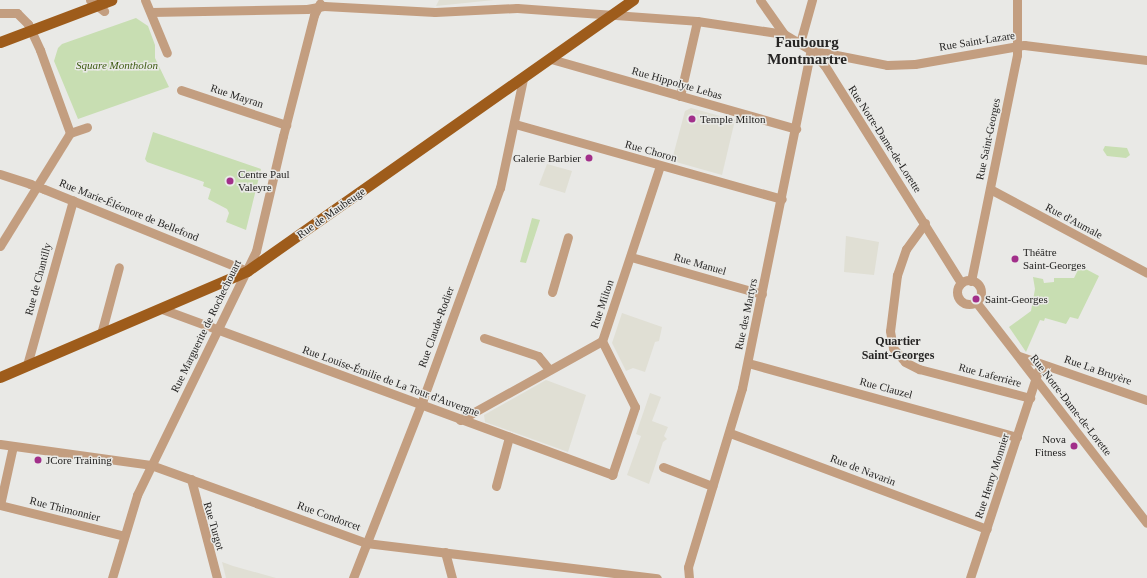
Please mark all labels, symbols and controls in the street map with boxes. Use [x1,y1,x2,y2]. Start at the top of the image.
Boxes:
street label: Rue Saint-Lazare [934,28,1020,54]
district label: Faubourg Montmartre [762,33,852,68]
park label: Square Montholon [69,58,165,72]
street label: Rue Hippolyte Lebas [625,62,729,104]
street label: Rue Notre-Dame-de-Lorette [841,76,929,202]
street label: Rue Mayran [206,80,268,112]
street label: Rue Saint-Georges [972,92,1004,186]
place label: Temple Milton [700,112,773,126]
marker: Temple Milton [687,114,697,124]
street label: Rue Choron [620,136,682,166]
place label: Galerie Barbier [504,151,581,165]
marker: Galerie Barbier [584,153,594,163]
place label: Centre Paul Valeyre [238,168,297,194]
street label: Rue Marie-Éléonore de Bellefond [49,172,209,248]
marker: Centre Paul Valeyre [225,176,235,186]
street label: Rue de Maubeuge [290,181,372,245]
street label: Rue d'Aumale [1040,199,1108,243]
street label: Rue de Chantilly [21,237,55,321]
place label: Théâtre Saint-Georges [1023,246,1095,272]
street label: Rue Marguerite de Rochechouart [163,248,249,404]
street label: Rue Manuel [669,249,731,279]
marker: Théâtre Saint-Georges [1010,254,1020,264]
street label: Rue des Martyrs [731,273,761,355]
street label: Rue Milton [587,276,617,332]
street label: Rue Claude-Rodier [413,280,459,374]
place label: Saint-Georges [985,292,1057,306]
marker: Saint-Georges [970,293,982,305]
district label: Quartier Saint-Georges [857,335,939,363]
street label: Rue Louise-Émilie de La Tour d'Auvergne [291,339,491,423]
street label: Rue Notre-Dame-de-Lorette [1022,345,1120,465]
street label: Rue La Bruyère [1059,351,1137,389]
street label: Rue Laferrière [954,359,1026,391]
street label: Rue Clauzel [856,374,916,402]
street label: Rue Henry Monnier [971,427,1013,525]
place label: Nova Fitness [1030,433,1066,459]
marker: Nova Fitness [1069,441,1079,451]
street label: Rue de Navarin [825,450,901,490]
place label: JCore Training [46,453,120,467]
marker: JCore Training [33,455,43,465]
street label: Rue Thimonnier [24,493,106,525]
street label: Rue Turgot [200,497,228,555]
street label: Rue Condorcet [291,497,367,535]

